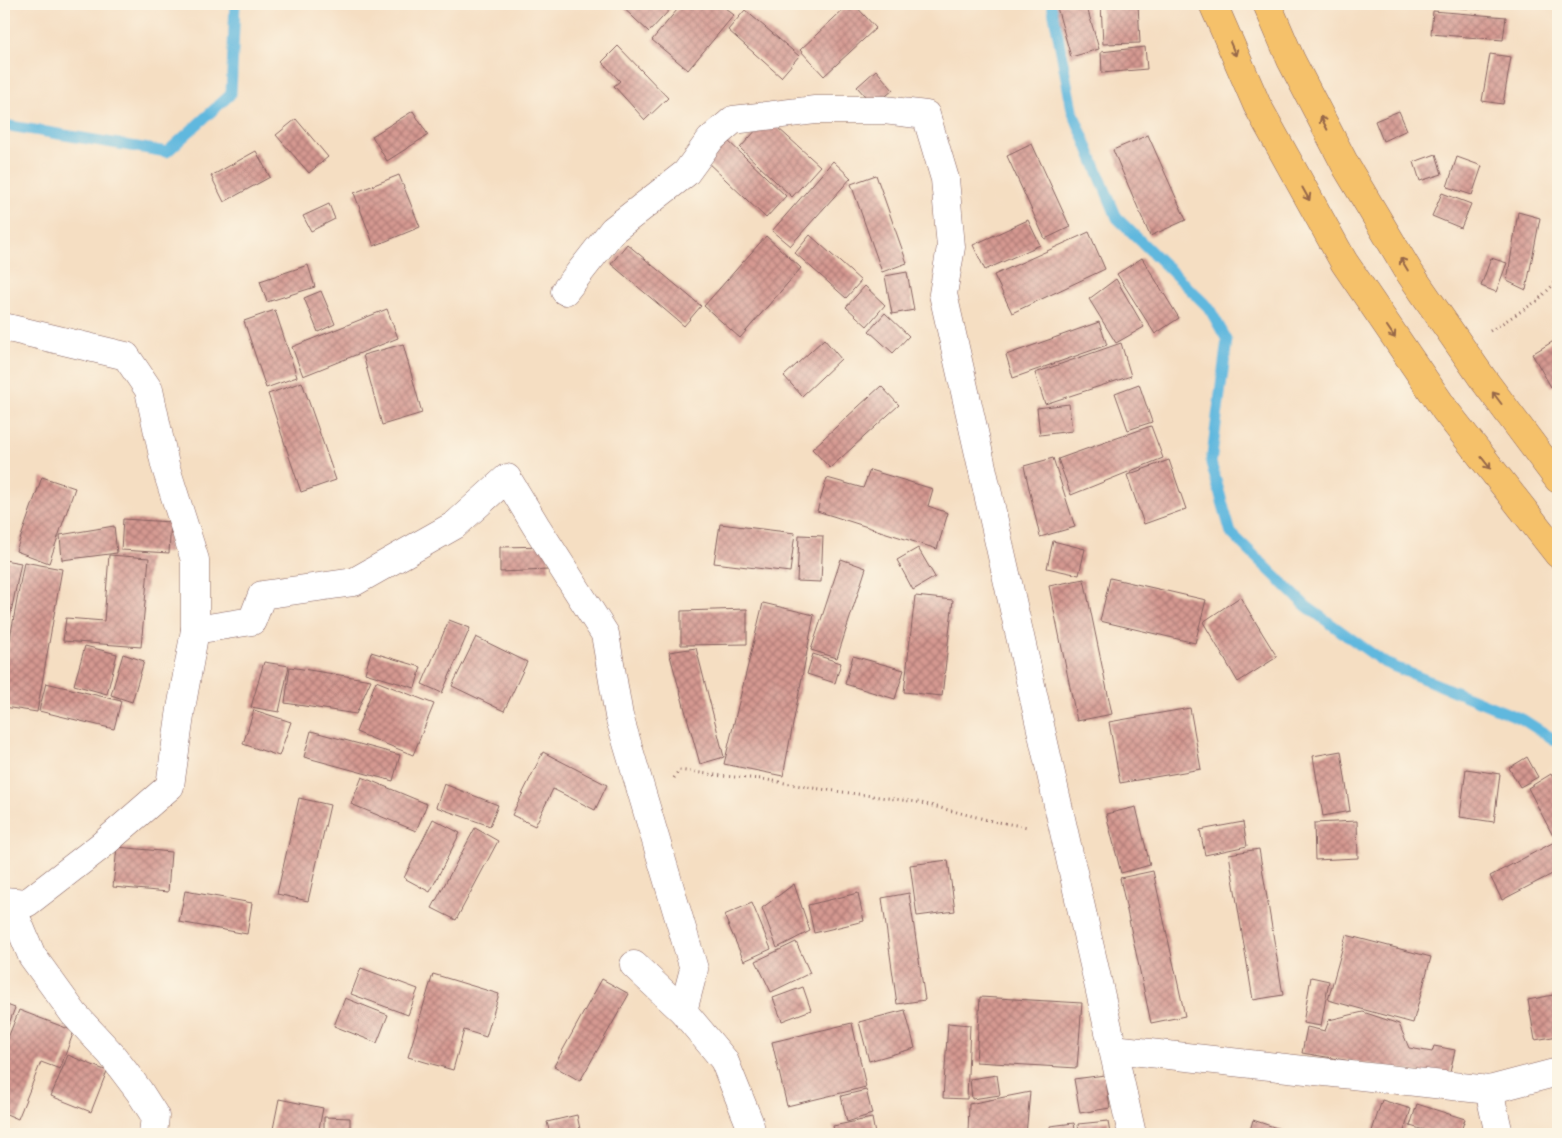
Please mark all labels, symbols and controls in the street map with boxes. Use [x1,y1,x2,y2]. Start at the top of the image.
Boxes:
one-way arrow [1228,41,1238,56]
one-way arrow [1319,116,1329,131]
one-way arrow [1301,186,1311,200]
one-way arrow [1399,258,1409,272]
one-way arrow [1386,324,1396,338]
one-way arrow [1492,392,1503,405]
one-way arrow [1481,456,1492,469]

